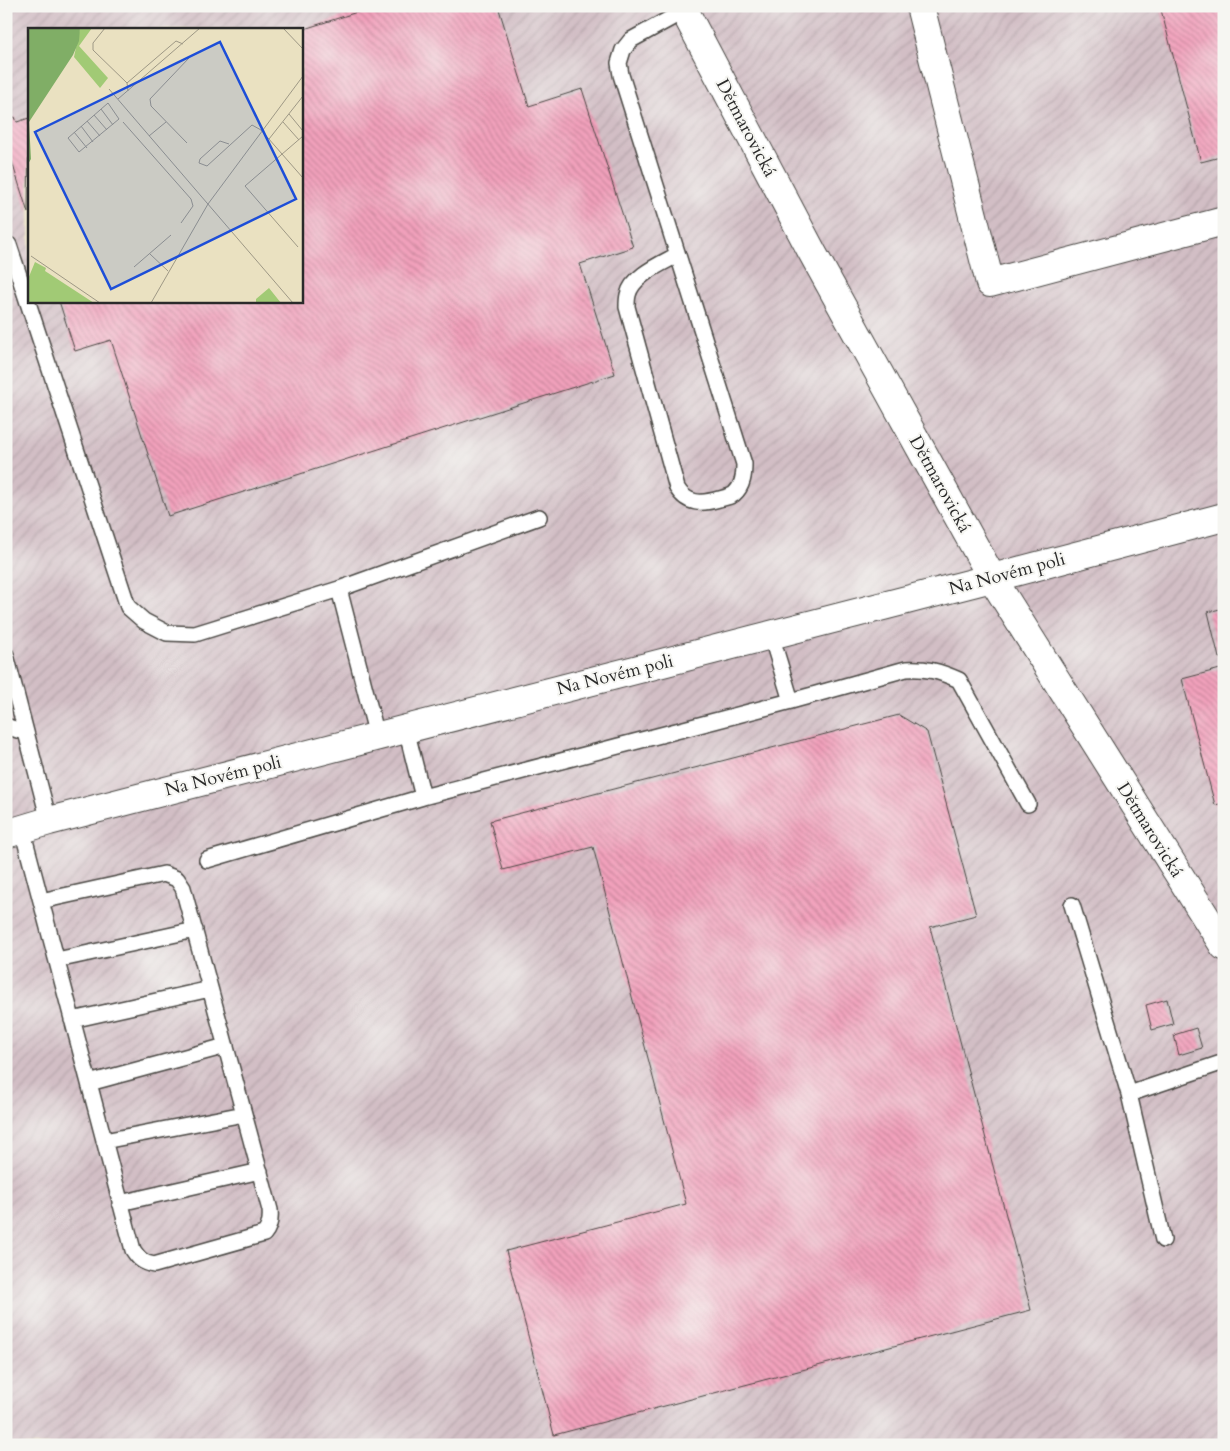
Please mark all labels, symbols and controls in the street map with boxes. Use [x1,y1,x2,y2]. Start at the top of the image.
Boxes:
inset map [28,28,302,302]
street label: Dětmarovická [710,75,782,182]
street label: Dětmarovická [903,431,977,537]
street label: Na Novém poli [946,546,1068,602]
street label: Na Novém poli [554,648,676,702]
street label: Na Novém poli [162,749,284,803]
street label: Dětmarovická [1111,778,1189,882]

